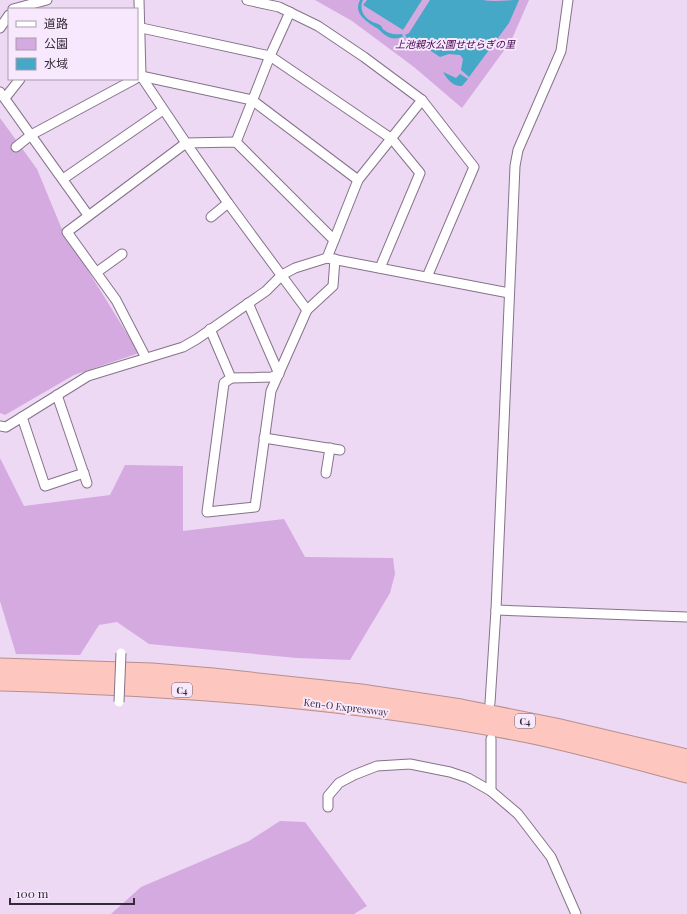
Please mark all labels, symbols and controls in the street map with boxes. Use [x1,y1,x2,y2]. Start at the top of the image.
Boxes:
legend [8,8,138,80]
text: 道路 [44,15,68,31]
text: 公園 [44,35,68,51]
park label: 上池親水公園せせらぎの里 [395,37,516,51]
text: 水域 [44,55,68,71]
road number: C4 [172,683,192,697]
street label: Ken-O Expressway [303,695,389,719]
road number: C4 [515,714,535,728]
scale bar [10,880,134,906]
text: 100 m [16,885,49,901]

